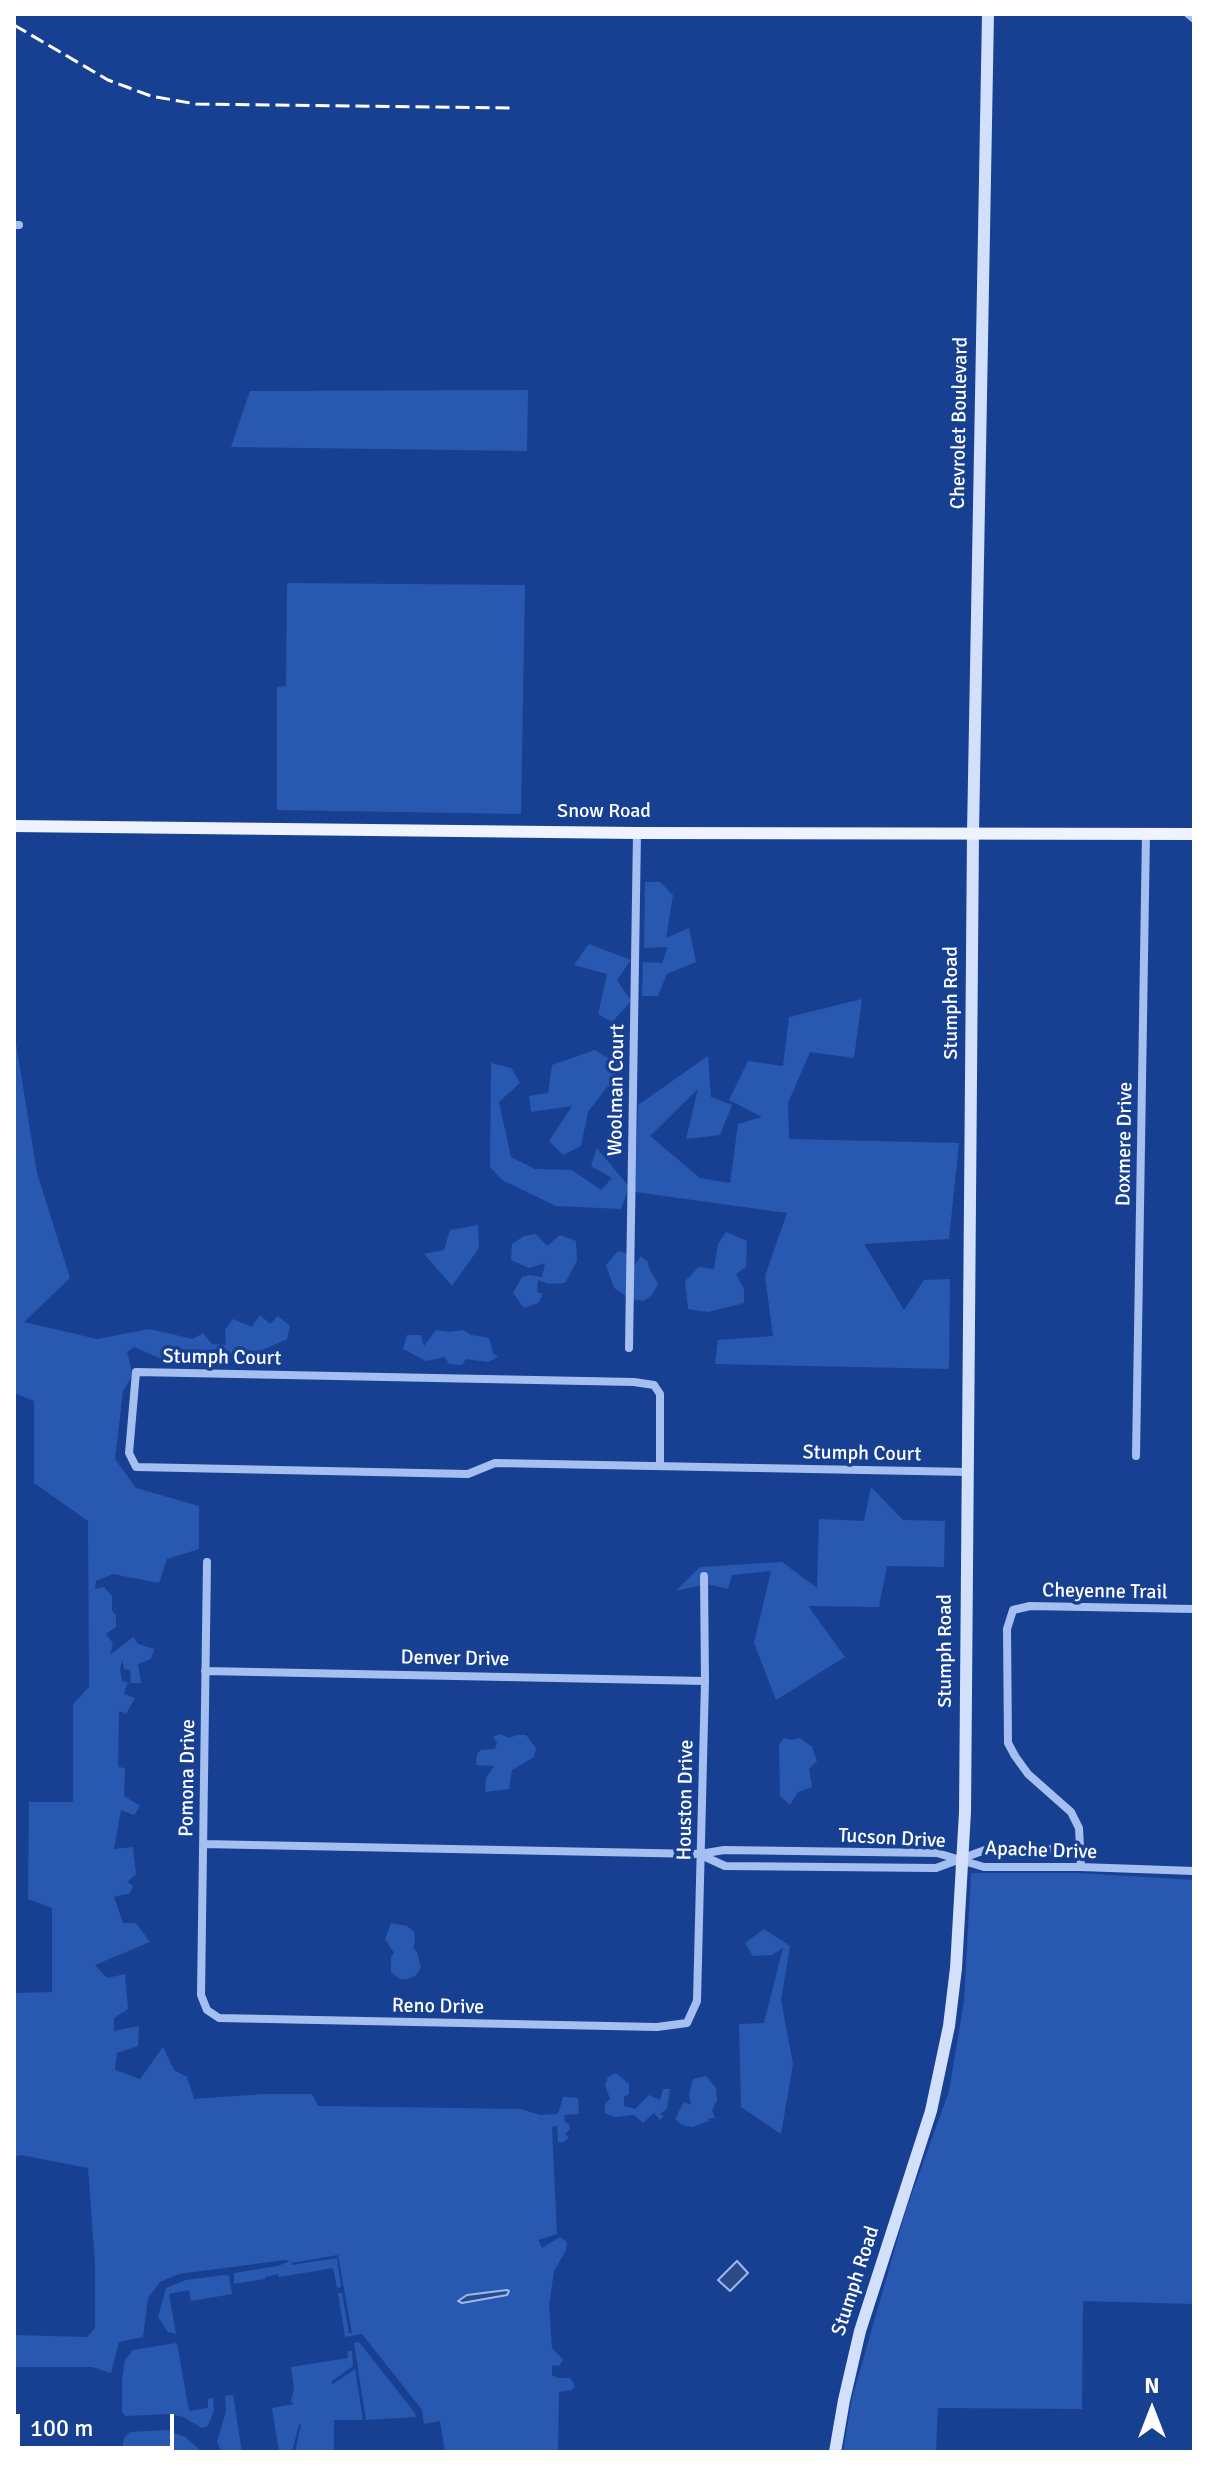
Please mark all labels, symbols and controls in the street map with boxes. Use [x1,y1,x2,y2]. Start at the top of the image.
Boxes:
street label: Chevrolet Boulevard [946,337,974,509]
street label: Snow Road [557,800,651,824]
street label: Stumph Road [940,946,964,1060]
street label: Woolman Court [604,1024,630,1156]
street label: Doxmere Drive [1112,1082,1138,1206]
street label: Stumph Court [162,1345,282,1371]
street label: Stumph Court [802,1441,922,1467]
street label: Cheyenne Trail [1042,1579,1168,1605]
street label: Stumph Road [934,1594,958,1708]
street label: Denver Drive [400,1646,510,1672]
street label: Pomona Drive [175,1719,201,1837]
street label: Houston Drive [673,1739,699,1861]
street label: Tucson Drive [838,1824,946,1854]
street label: Apache Drive [984,1837,1098,1865]
street label: Reno Drive [392,1994,484,2020]
street label: Stumph Road [827,2223,885,2339]
north arrow [1112,2370,1192,2450]
text: N [1144,2372,1160,2399]
scale bar [20,2398,178,2448]
text: 100 m [30,2413,93,2443]

